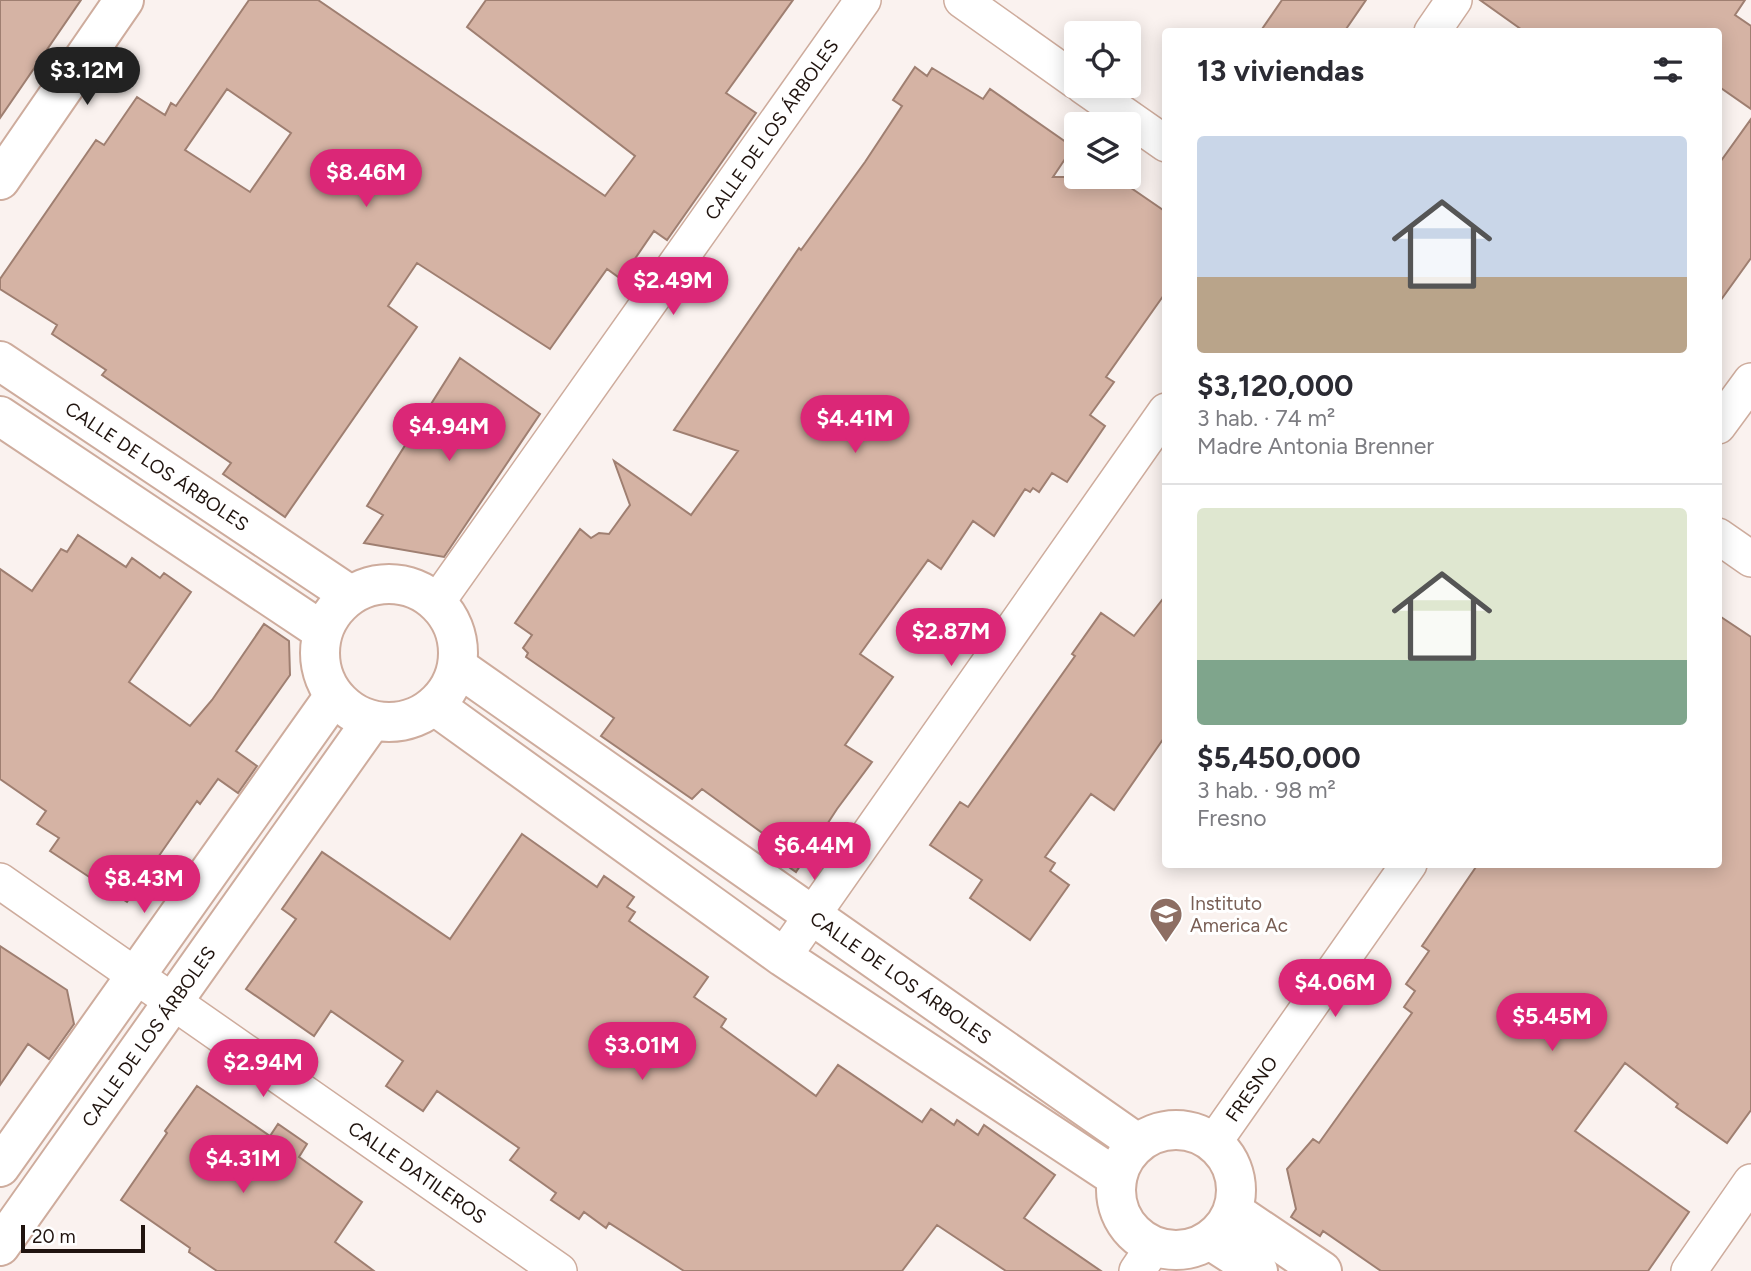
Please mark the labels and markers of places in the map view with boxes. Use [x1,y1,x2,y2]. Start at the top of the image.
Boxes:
pin: $3.12M [30,48,144,107]
pin: $8.46M [309,150,423,209]
pin: $2.49M [616,258,730,317]
pin: $4.41M [798,396,912,455]
pin: $4.94M [392,404,506,463]
pin: $2.87M [894,608,1008,668]
pin: $6.44M [757,822,871,882]
pin: $8.43M [87,856,201,915]
place label: Instituto America Ac [1190,892,1288,937]
school or university icon: Instituto America Ac [1147,895,1185,944]
pin: $4.06M [1278,960,1392,1019]
pin: $5.45M [1495,993,1609,1053]
pin: $3.01M [585,1023,699,1082]
pin: $2.94M [206,1040,320,1099]
pin: $4.31M [186,1136,300,1195]

